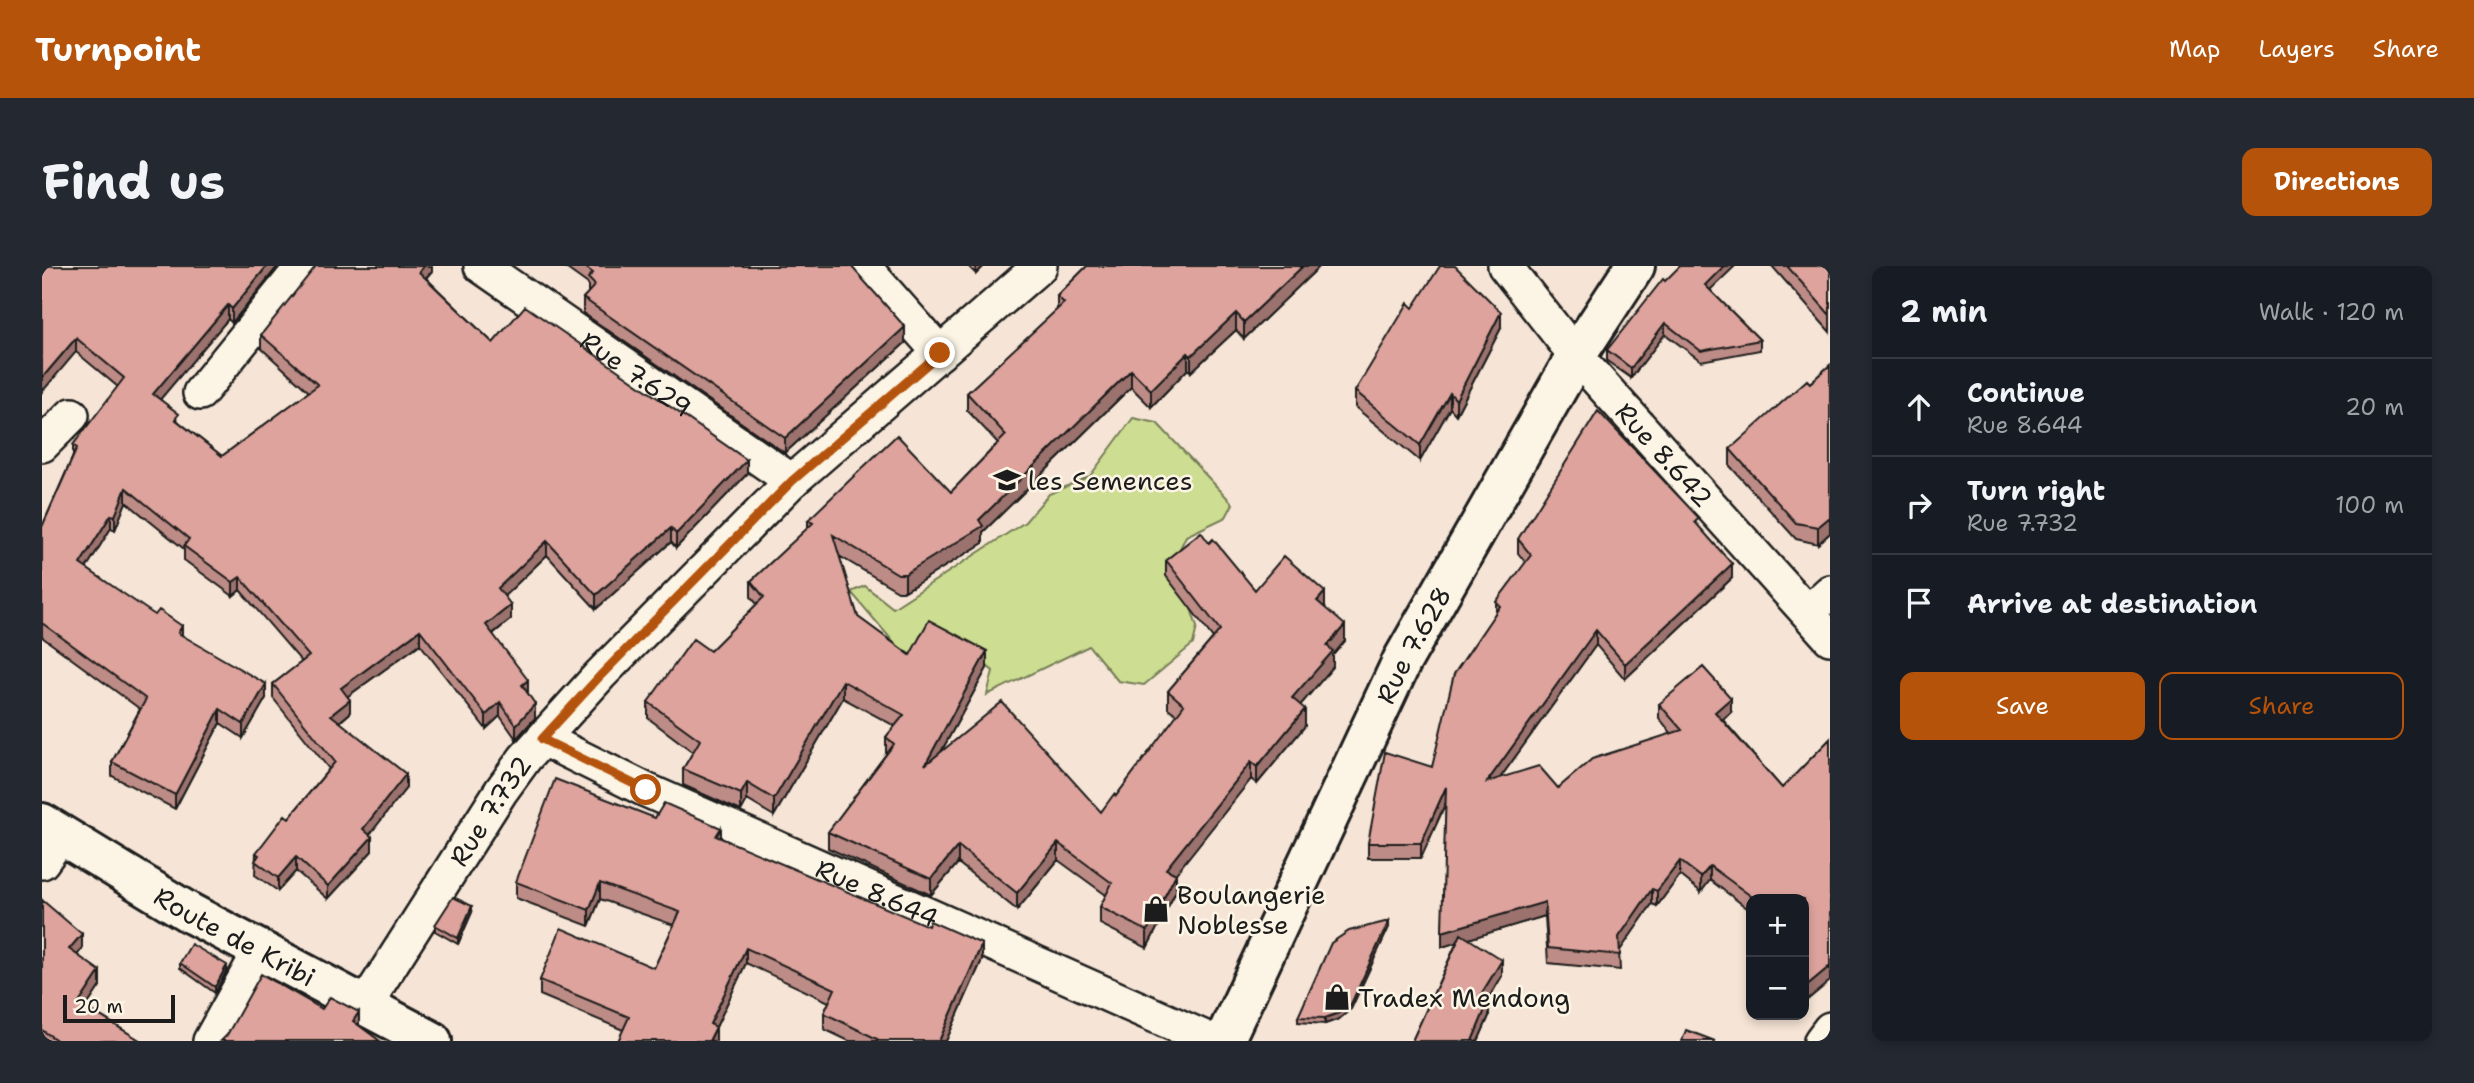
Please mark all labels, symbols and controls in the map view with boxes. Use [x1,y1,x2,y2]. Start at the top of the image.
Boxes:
text: Turnpoint [35,27,201,72]
text: Map [2169,33,2220,65]
text: Layers [2258,33,2335,65]
text: Share [2373,33,2439,65]
button: Directions [2242,148,2432,216]
text: Find us [42,149,225,215]
text: 2 min [1900,291,1987,332]
text: Walk · 120 m [2259,297,2404,327]
street label: Rue 7.629 [574,323,699,424]
route end [924,337,955,368]
text: Continue [1967,375,2085,410]
icon: ahead [1900,388,1938,426]
text: 20 m [2345,392,2404,422]
street label: Rue 8.642 [1608,394,1721,514]
text: Rue 8.644 [1967,410,2083,440]
place label: les Semences [1028,463,1193,498]
school or university icon: les Semences [992,465,1022,495]
text: Turn right [1967,473,2105,508]
icon: right [1900,486,1938,524]
text: 100 m [2335,490,2404,520]
text: Rue 7.732 [1967,508,2078,538]
street label: Rue 7.628 [1367,580,1459,709]
icon: arrive [1900,584,1938,622]
text: Arrive at destination [1967,586,2257,621]
button: Save [1900,672,2145,740]
button: Share [2159,672,2404,740]
street label: Rue 7.732 [440,748,539,872]
route start [630,774,661,805]
street label: Rue 8.644 [810,850,944,935]
place label: Boulangerie Noblesse [1177,877,1326,942]
street label: Route de Kribi [148,878,322,994]
shop icon: Boulangerie Noblesse [1141,894,1171,924]
map controls [1746,894,1809,1020]
button: + [1746,894,1809,957]
button: − [1746,957,1809,1020]
place label: Tradex Mendong [1358,980,1570,1015]
shop icon: Tradex Mendong [1322,982,1352,1012]
scale bar [63,992,175,1024]
text: 20 m [74,994,123,1019]

